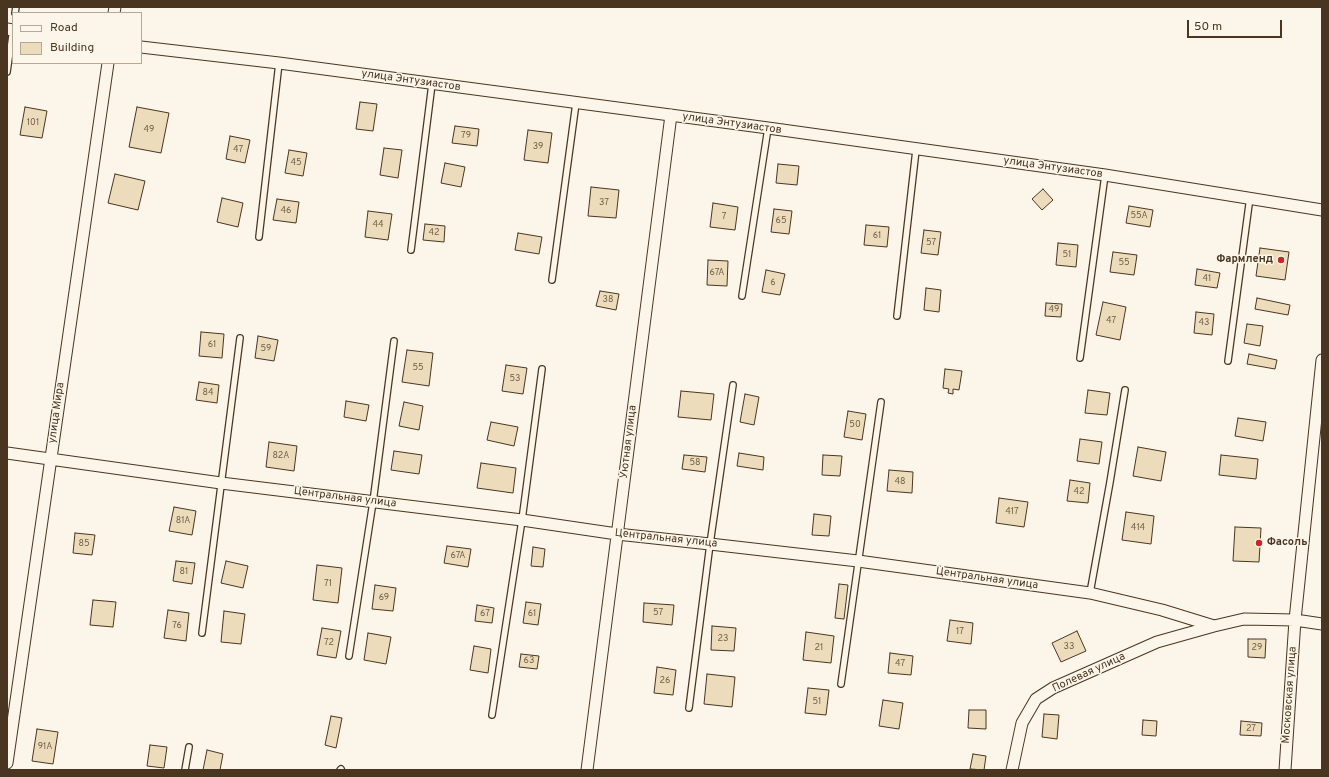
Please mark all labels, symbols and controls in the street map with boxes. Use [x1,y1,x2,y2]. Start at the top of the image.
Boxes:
legend [12,12,142,64]
scale bar [1189,12,1284,38]
text: 50 m [1194,19,1222,35]
text: Road [50,20,78,36]
text: Building [50,40,94,56]
street label: улица Энтузиастов [360,67,462,95]
street label: улица Энтузиастов [681,110,783,138]
house number: 101 [27,118,39,128]
house number: 49 [144,125,154,135]
house number: 79 [461,131,471,141]
house number: 39 [533,142,543,152]
house number: 47 [233,145,243,155]
street label: улица Энтузиастов [1002,154,1104,182]
house number: 45 [290,158,302,168]
house number: 37 [599,198,609,208]
house number: 46 [281,206,291,216]
house number: 55А [1130,211,1148,221]
house number: 7 [722,212,726,222]
house number: 65 [776,216,786,226]
house number: 44 [372,220,384,230]
house number: 42 [428,228,440,238]
house number: 61 [873,231,881,241]
house number: 57 [926,238,936,248]
house number: 51 [1063,250,1071,260]
place label: Фармленд [1217,253,1273,267]
marker: Фармленд [1276,255,1286,265]
house number: 55 [1118,258,1130,268]
house number: 67А [710,268,724,278]
house number: 41 [1203,274,1211,284]
house number: 6 [770,278,776,288]
house number: 38 [603,295,613,305]
house number: 49 [1049,305,1059,315]
house number: 47 [1106,316,1116,326]
house number: 43 [1198,318,1210,328]
house number: 61 [208,340,216,350]
house number: 59 [261,344,271,354]
house number: 55 [412,363,424,373]
house number: 53 [509,374,521,384]
street label: улица Мира [46,382,68,444]
house number: 84 [202,388,214,398]
street label: Уютная улица [618,405,640,479]
house number: 50 [849,420,861,430]
house number: 82А [273,451,289,461]
house number: 58 [689,458,701,468]
house number: 48 [894,477,906,487]
street label: Центральная улица [293,485,397,511]
house number: 42 [1073,487,1085,497]
house number: 417 [1005,507,1019,517]
house number: 81А [176,516,190,526]
house number: 414 [1131,523,1145,533]
street label: Центральная улица [614,527,718,551]
place label: Фасоль [1267,536,1307,550]
marker: Фасоль [1254,538,1264,548]
house number: 85 [78,539,90,549]
house number: 67А [451,551,465,561]
street label: Центральная улица [935,565,1039,593]
house number: 81 [180,567,188,577]
house number: 71 [324,579,332,589]
house number: 69 [379,593,389,603]
house number: 57 [653,608,663,618]
house number: 67 [480,609,490,619]
house number: 61 [528,609,536,619]
house number: 76 [172,621,182,631]
house number: 17 [956,627,964,637]
house number: 23 [718,634,728,644]
house number: 72 [324,638,334,648]
house number: 33 [1064,642,1074,652]
house number: 21 [815,643,823,653]
house number: 29 [1252,643,1262,653]
street label: Московская улица [1280,646,1300,744]
street label: Полевая улица [1050,650,1128,696]
house number: 63 [524,656,534,666]
house number: 47 [895,659,905,669]
house number: 26 [660,676,670,686]
house number: 51 [813,697,821,707]
house number: 27 [1246,724,1256,734]
house number: 91А [38,742,52,752]

